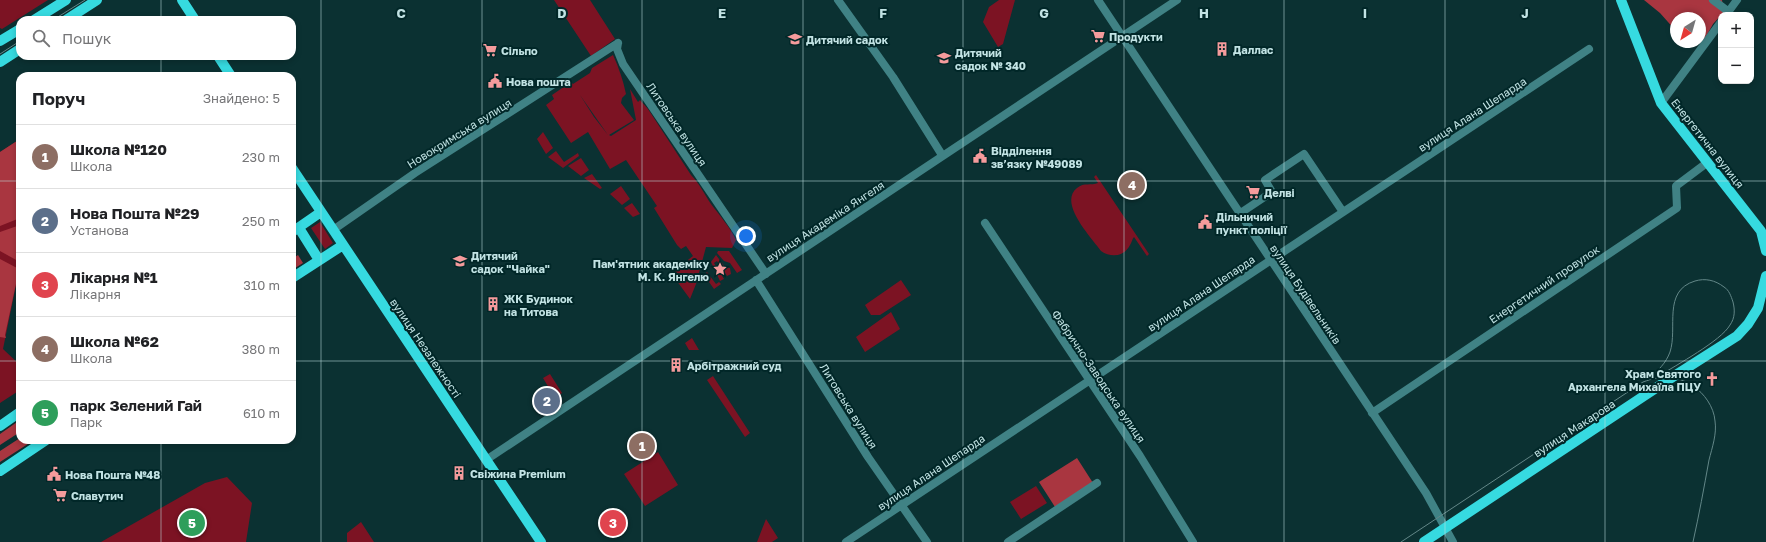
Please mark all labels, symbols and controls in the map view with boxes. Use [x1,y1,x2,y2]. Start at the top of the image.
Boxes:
text: C [396,5,406,21]
text: D [557,5,567,21]
text: E [718,5,726,21]
text: F [879,5,887,21]
text: G [1039,5,1049,21]
text: H [1199,5,1209,21]
text: I [1363,5,1367,21]
text: J [1521,5,1529,21]
north arrow [1670,12,1706,48]
map controls [1718,12,1754,84]
button: + [1718,12,1754,48]
search box [16,16,296,60]
icon: search [30,27,52,49]
supermarket icon: Продукти [1090,28,1106,44]
text: Пошук [62,29,111,47]
place label: Продукти [1109,30,1163,43]
school or university icon: Дитячий садок [787,31,803,47]
place label: Дитячий садок [806,33,889,46]
building icon: Даллас [1214,41,1230,57]
supermarket icon: Сільпо [482,42,498,58]
place label: Даллас [1233,43,1274,56]
place label: Сільпо [501,44,538,57]
place label: Дитячий садок № 340 [955,46,1026,72]
button: − [1718,48,1754,84]
school or university icon: Дитячий садок № 340 [936,50,952,66]
public building icon: Нова пошта [487,73,503,89]
street label: вулиця Алана Шепарда [1415,74,1529,154]
place label: Нова пошта [506,75,571,88]
street label: Литовська вулиця [644,80,710,168]
text: Поруч [32,88,85,109]
text: Знайдено: 5 [203,90,280,106]
street label: Новокримська вулиця [404,95,514,171]
street label: Енергетична вулиця [1669,96,1747,190]
text: Школа №120 [70,140,167,158]
place label: Відділення зв’язку №49089 [991,144,1082,170]
public building icon: Відділення зв’язку №49089 [972,148,988,164]
text: 1 [42,149,48,165]
text: 230 m [242,149,280,165]
text: Школа [70,158,112,174]
pin: 4 [1119,170,1145,200]
street label: вулиця Академіка Янгеля [764,178,886,264]
supermarket icon: Делві [1245,184,1261,200]
place label: Делві [1264,186,1295,199]
text: Нова Пошта №29 [70,204,200,222]
place label: Дільничий пункт поліції [1216,210,1288,236]
text: 2 [41,213,49,229]
text: 250 m [242,213,280,229]
public building icon: Дільничий пункт поліції [1197,214,1213,230]
text: Установа [70,222,129,238]
your location [736,226,756,246]
street label: вулиця Будівельників [1268,242,1344,346]
street label: Енергетичний провулок [1486,242,1602,326]
place label: Дитячий садок "Чайка" [471,249,550,275]
street label: вулиця Алана Шепарда [1145,252,1257,334]
school or university icon: Дитячий садок "Чайка" [452,253,468,269]
place label: Пам'ятник академіку М. К. Янгелю [593,257,709,283]
place icon: Пам'ятник академіку М. К. Янгелю [712,261,728,277]
text: Лікарня №1 [70,268,158,286]
text: 3 [41,277,49,293]
text: 310 m [243,277,280,293]
text: Лікарня [70,286,121,302]
place label: ЖК Будинок на Титова [504,292,573,318]
street label: вулиця Незалежності [388,296,464,400]
building icon: ЖК Будинок на Титова [485,296,501,312]
street label: Фабрично-Заводська вулиця [1050,307,1148,445]
text: Школа №62 [70,332,159,350]
text: 4 [41,341,49,357]
text: 380 m [242,341,280,357]
text: Школа [70,350,112,366]
building icon: Арбітражний суд [668,357,684,373]
place label: Арбітражний суд [687,359,781,372]
street label: Литовська вулиця [818,361,880,451]
place label: Храм Святого Архангела Михаїла ПЦУ [1568,367,1701,393]
church icon: Храм Святого Архангела Михаїла ПЦУ [1704,371,1720,387]
pin: 2 [534,386,560,416]
text: парк Зелений Гай [70,396,202,414]
street label: вулиця Макарова [1531,397,1617,459]
text: 5 [41,405,49,421]
text: 610 m [243,405,280,421]
text: Парк [70,414,103,430]
pin: 1 [629,431,655,461]
street label: вулиця Алана Шепарда [875,431,987,513]
building icon: Свіжина Premium [451,465,467,481]
public building icon: Нова Пошта №48 [46,466,62,482]
place label: Свіжина Premium [470,467,566,480]
place label: Нова Пошта №48 [65,468,160,481]
supermarket icon: Славутич [52,487,68,503]
place label: Славутич [71,489,123,502]
pin: 5 [179,508,205,538]
pin: 3 [600,508,626,538]

